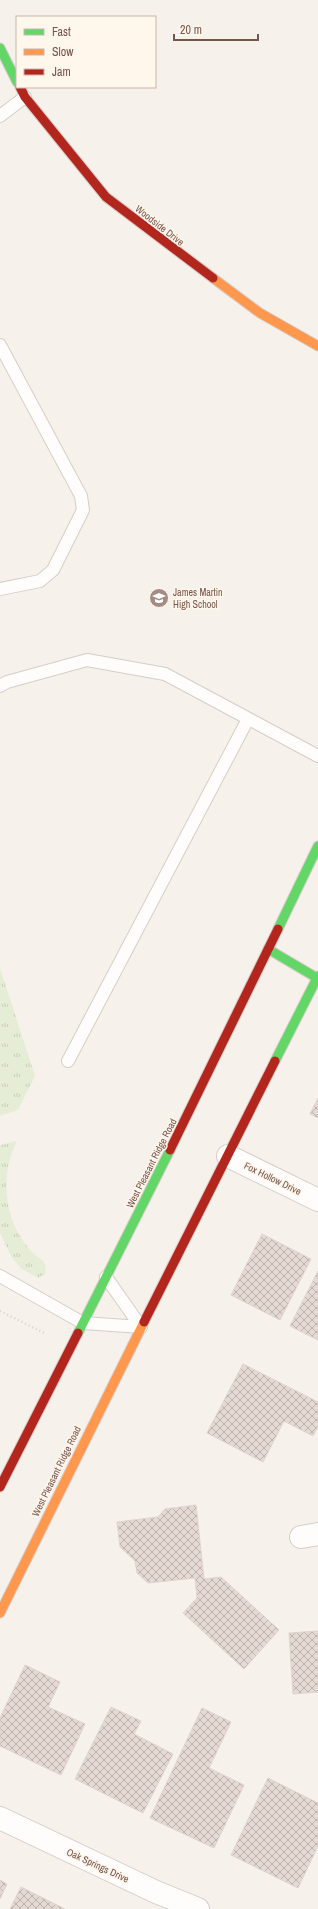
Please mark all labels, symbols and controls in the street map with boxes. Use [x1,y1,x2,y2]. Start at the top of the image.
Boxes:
legend [16,16,156,88]
scale bar [174,16,258,42]
text: 20 m [180,22,202,38]
text: Fast [52,24,71,40]
text: Slow [52,44,74,60]
text: Jam [52,64,71,80]
street label: Woodside Drive [133,202,187,249]
place label: James Martin High School [173,586,223,611]
school or university icon: James Martin High School [148,587,170,609]
street label: West Pleasant Ridge Road [123,1116,180,1210]
street label: Fox Hollow Drive [242,1159,304,1198]
street label: West Pleasant Ridge Road [29,1424,84,1518]
street label: Oak Springs Drive [64,1845,131,1886]

